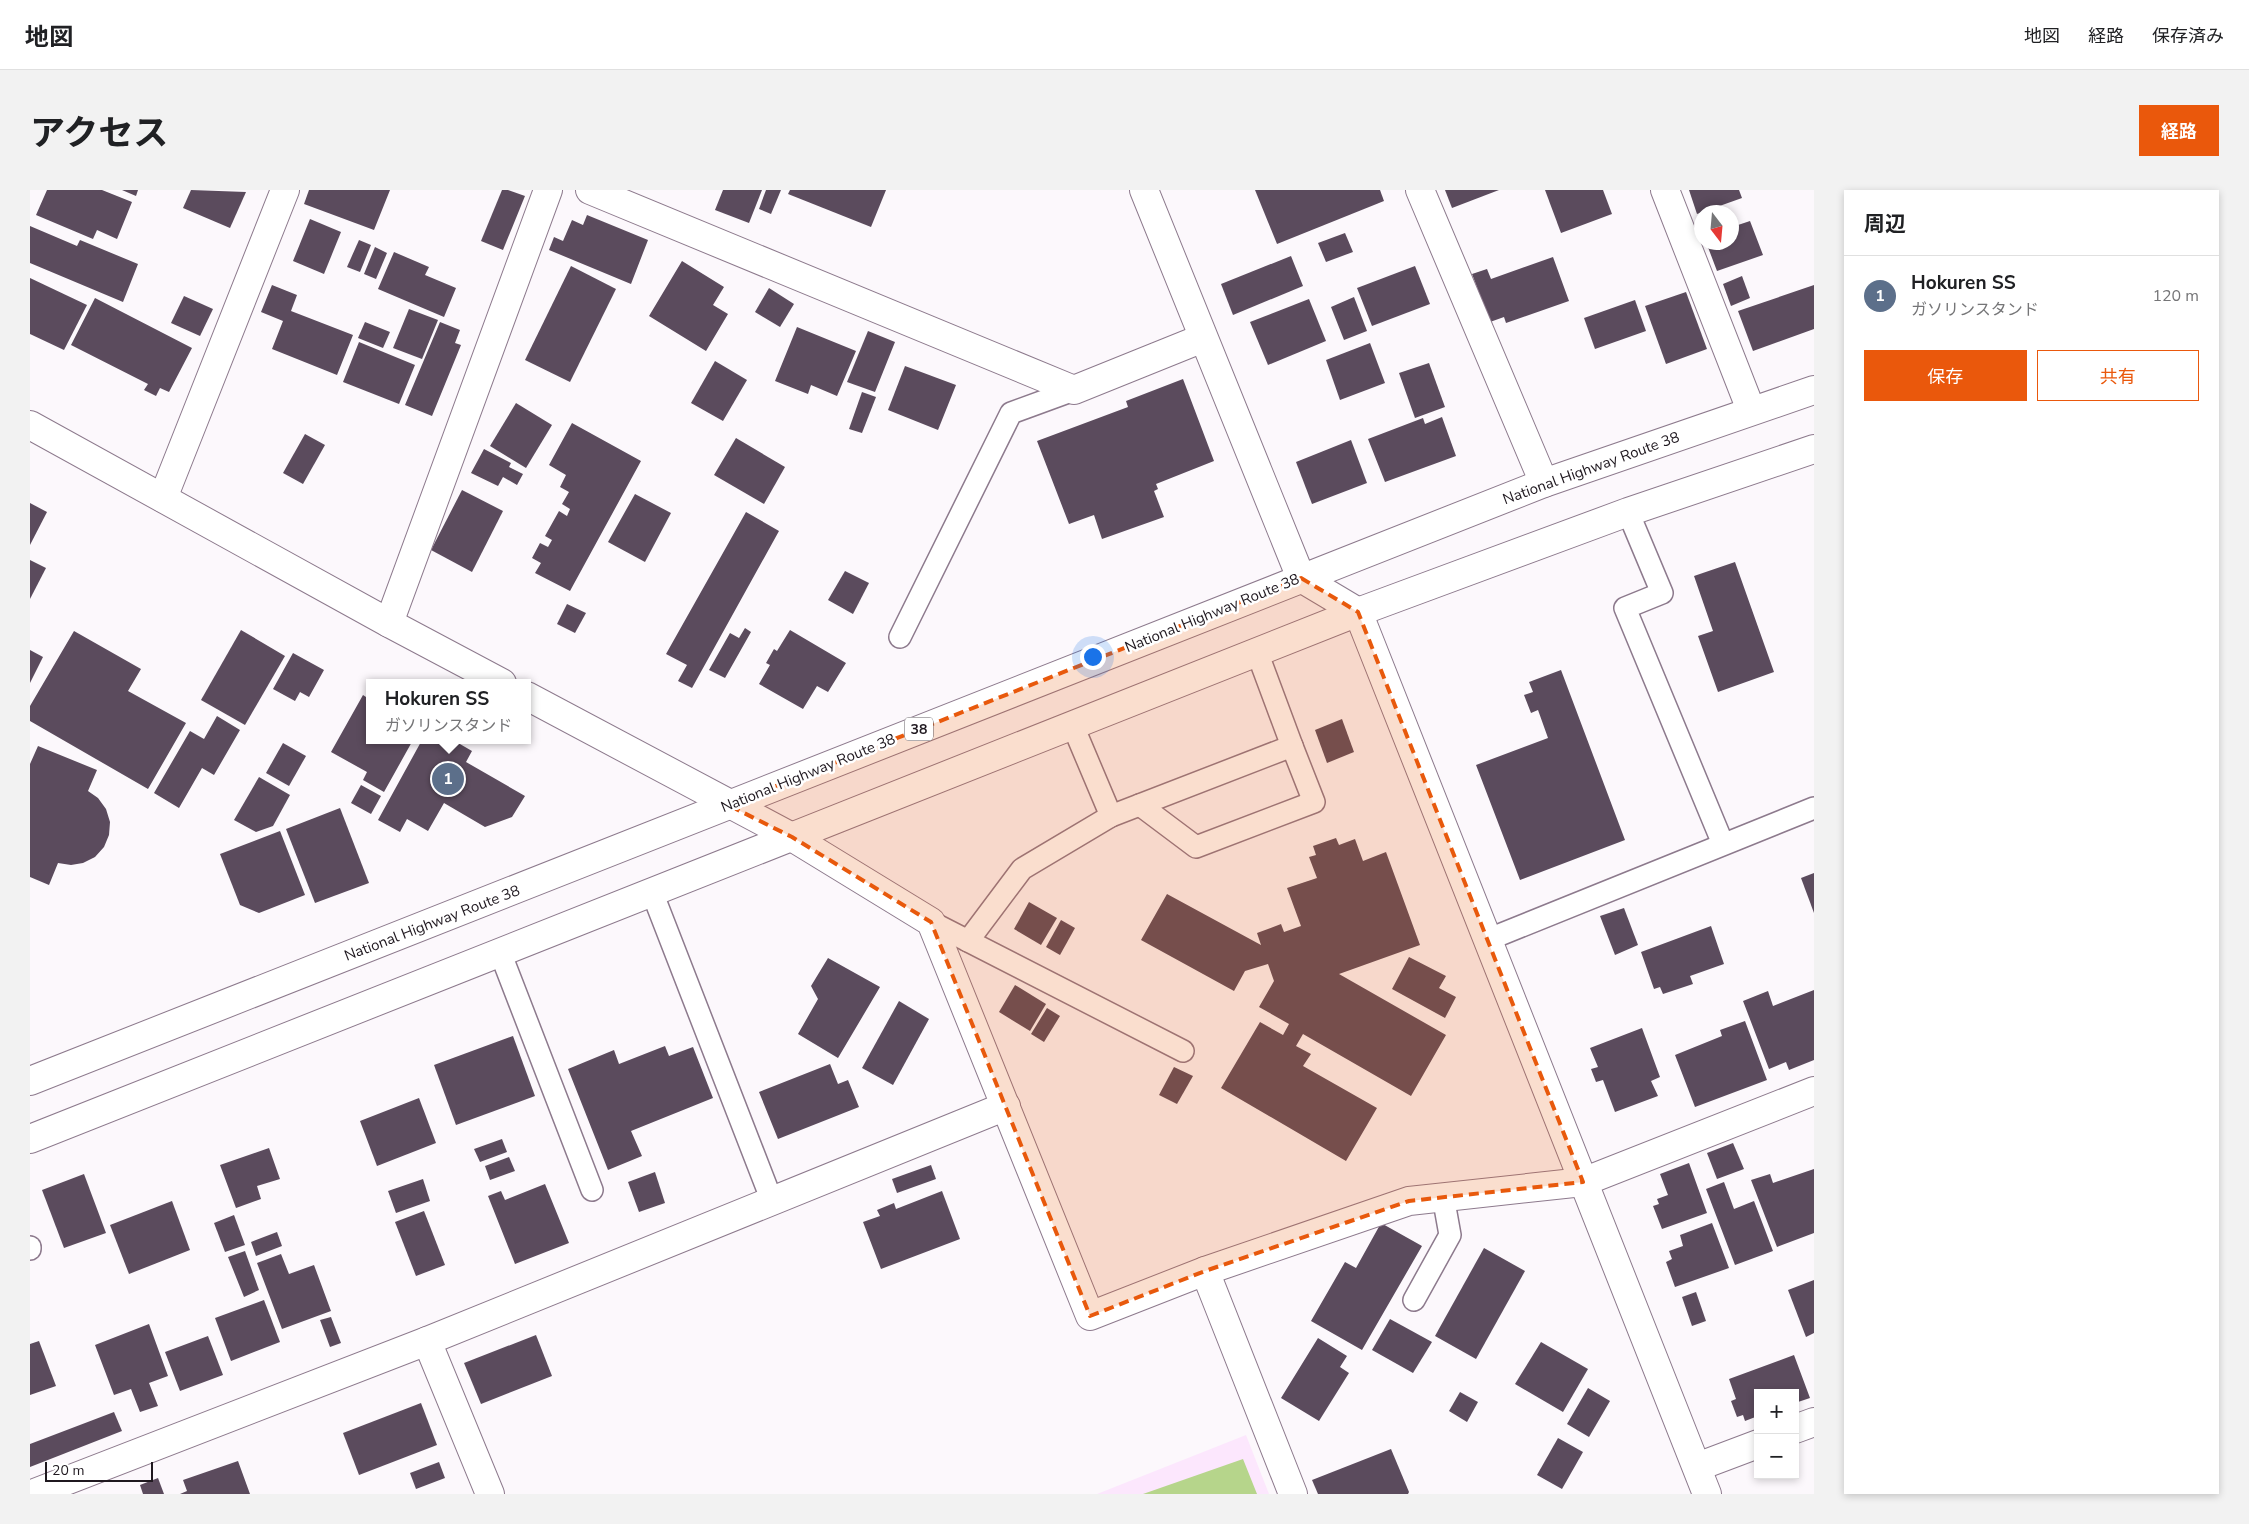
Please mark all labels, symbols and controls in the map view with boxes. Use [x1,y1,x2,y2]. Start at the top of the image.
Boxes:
text: 地図 [25,21,73,53]
text: 地図 [2024,24,2060,48]
text: 経路 [2088,24,2124,48]
text: 保存済み [2152,24,2224,48]
button: 経路 [2139,105,2219,156]
text: アクセス [30,110,168,157]
north arrow [1694,205,1739,250]
text: 周辺 [1864,210,1906,238]
text: Hokuren SS [1911,270,2016,296]
text: 1 [1875,285,1885,307]
text: 120 m [2152,285,2199,307]
text: ガソリンスタンド [1911,299,2039,321]
button: 保存 [1864,350,2027,401]
button: 共有 [2037,350,2199,401]
street label: National Highway Route 38 [1500,427,1682,509]
street label: National Highway Route 38 [1122,569,1302,657]
your location [1080,644,1106,670]
popup [366,679,531,744]
text: Hokuren SS [385,686,489,712]
text: ガソリンスタンド [385,715,512,737]
road number: 38 [905,718,933,740]
street label: National Highway Route 38 [718,729,898,817]
pin: 1 [432,760,464,798]
street label: National Highway Route 38 [341,880,523,966]
map controls [1754,1389,1799,1479]
button: + [1754,1389,1799,1434]
button: − [1754,1434,1799,1479]
scale bar [45,1459,152,1482]
text: 20 m [52,1461,84,1480]

